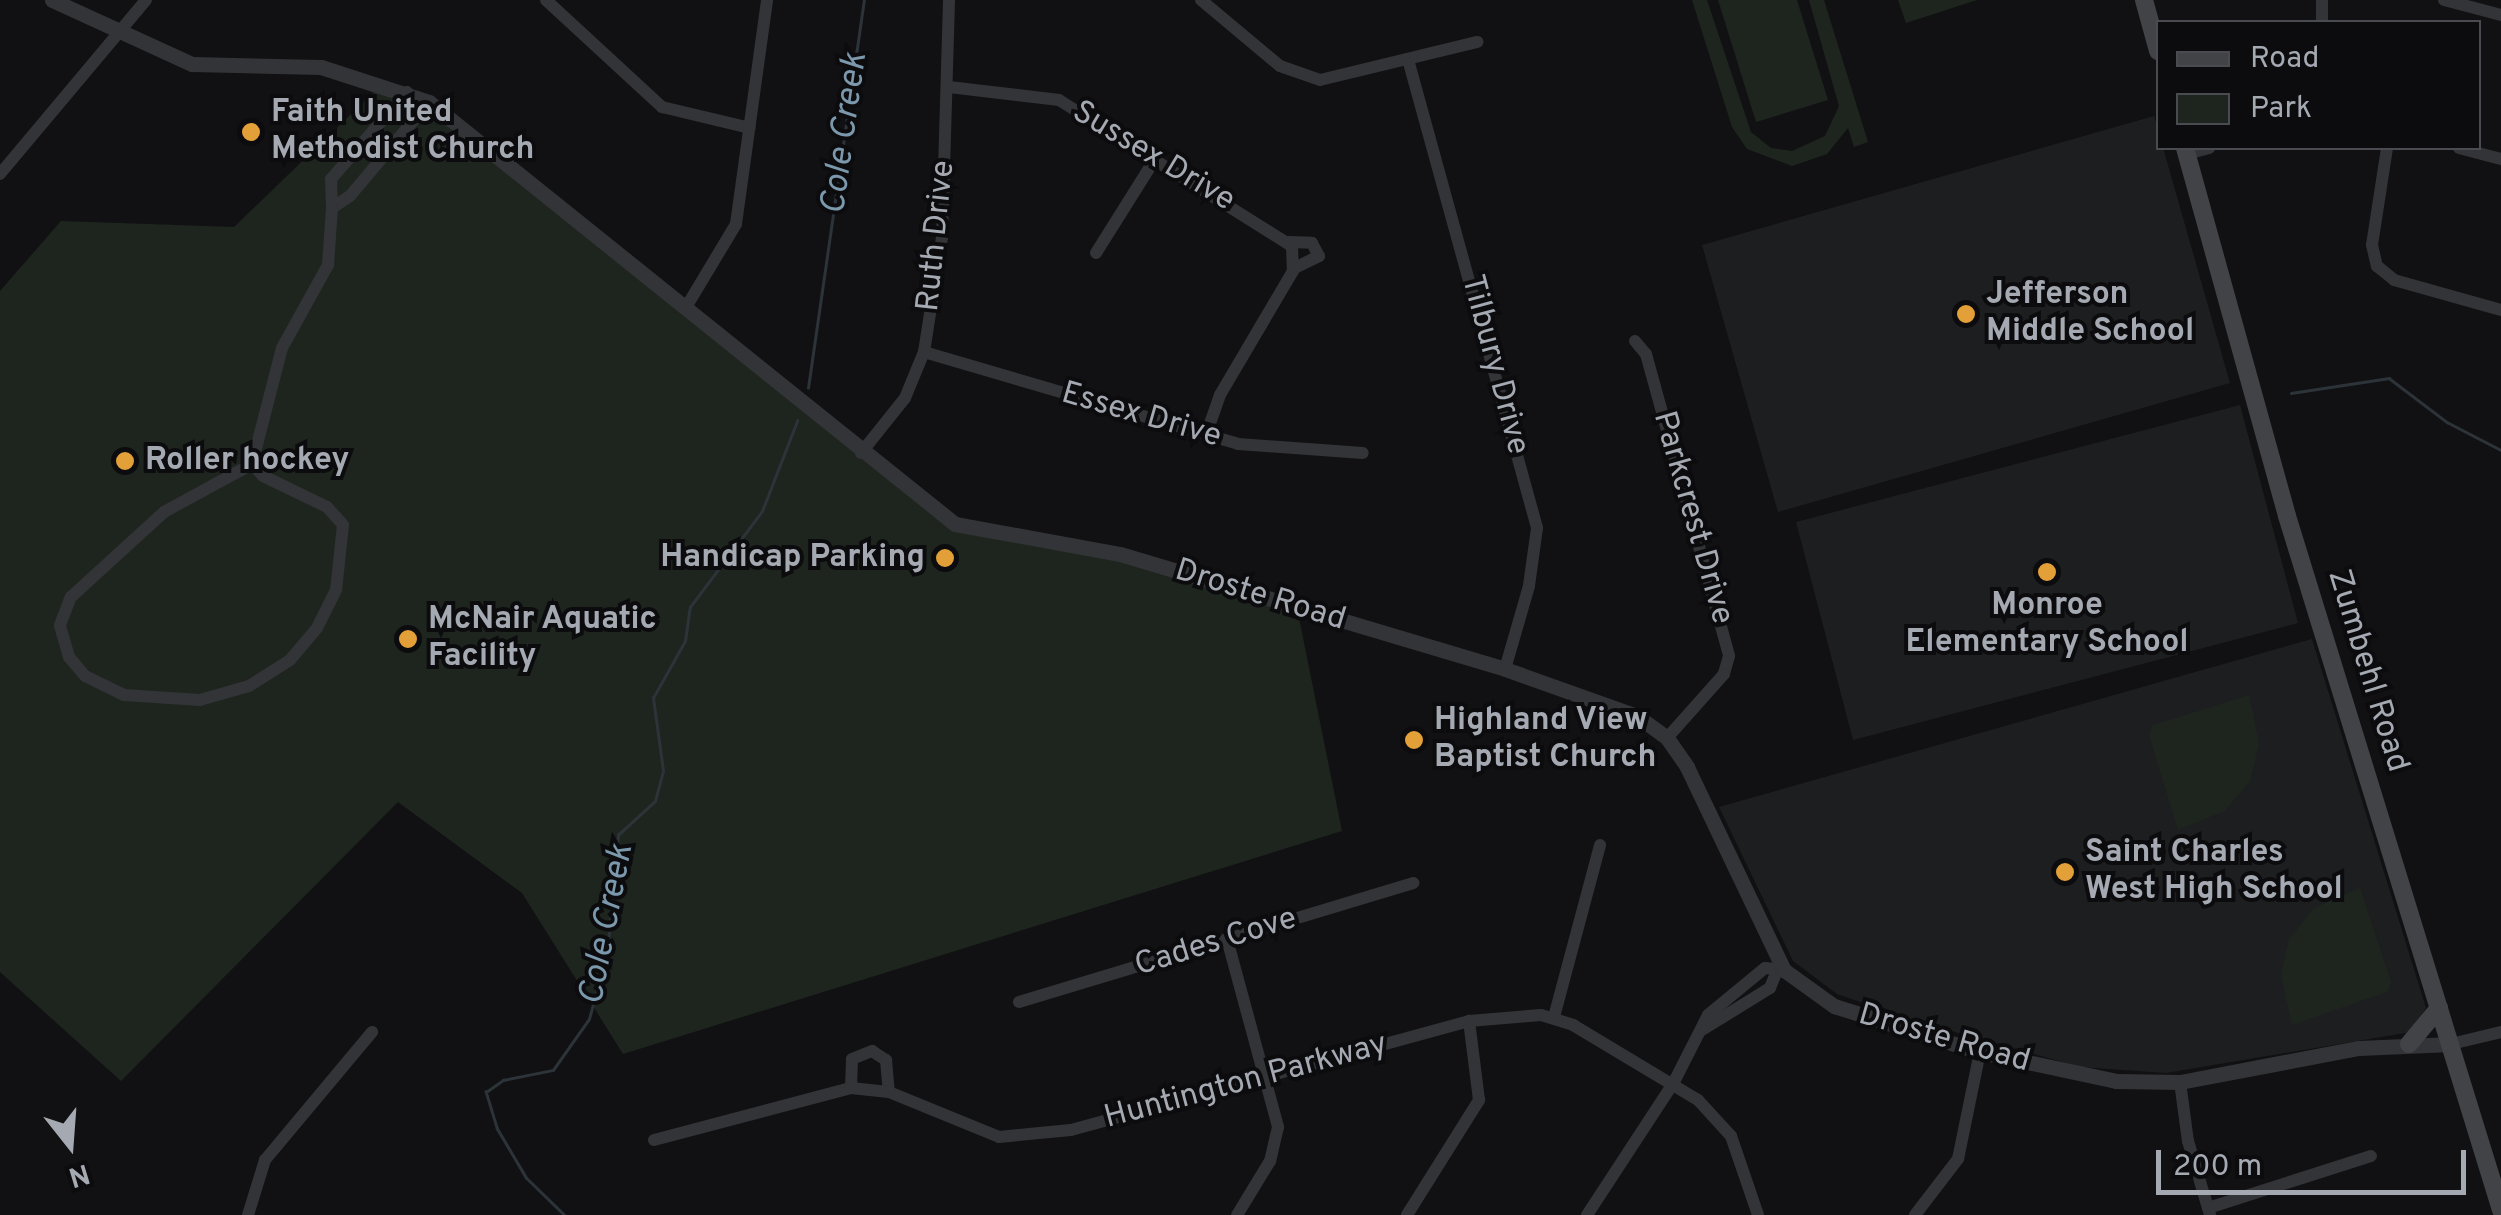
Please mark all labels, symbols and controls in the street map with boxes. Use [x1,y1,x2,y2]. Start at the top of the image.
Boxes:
legend [2156,20,2481,150]
text: Road [2250,41,2319,78]
water label: Cole Creek [813,50,877,218]
text: Park [2250,91,2312,128]
street label: Sussex Drive [1065,93,1241,221]
place label: Faith United Methodist Church [271,95,534,170]
marker: Faith United Methodist Church [240,121,262,143]
street label: Ruth Drive [910,159,964,313]
street label: Tilbury Drive [1452,271,1536,459]
place label: Jefferson Middle School [1986,277,2194,352]
marker: Jefferson Middle School [1955,303,1977,325]
street label: Essex Drive [1057,375,1225,457]
street label: Parkcrest Drive [1643,407,1741,629]
place label: Roller hockey [145,442,349,480]
marker: Roller hockey [114,450,136,472]
place label: Handicap Parking [660,539,925,577]
marker: Handicap Parking [934,547,956,569]
street label: Droste Road [1170,552,1350,640]
marker: Monroe Elementary School [2036,561,2058,583]
street label: Zumbehl Road [2318,565,2416,777]
place label: Monroe Elementary School [1905,588,2189,663]
place label: McNair Aquatic Facility [428,602,658,677]
marker: McNair Aquatic Facility [397,628,419,650]
place label: Highland View Baptist Church [1434,703,1656,778]
marker: Highland View Baptist Church [1403,729,1425,751]
place label: Saint Charles West High School [2085,835,2343,910]
water label: Cole Creek [571,841,643,1009]
marker: Saint Charles West High School [2054,861,2076,883]
street label: Cades Cove [1130,900,1302,986]
street label: Droste Road [1854,996,2034,1082]
street label: Huntington Parkway [1100,1026,1392,1138]
north arrow [20,1095,120,1195]
scale bar [2161,1130,2471,1192]
text: 200 m [2173,1149,2262,1186]
text: N [64,1154,94,1194]

